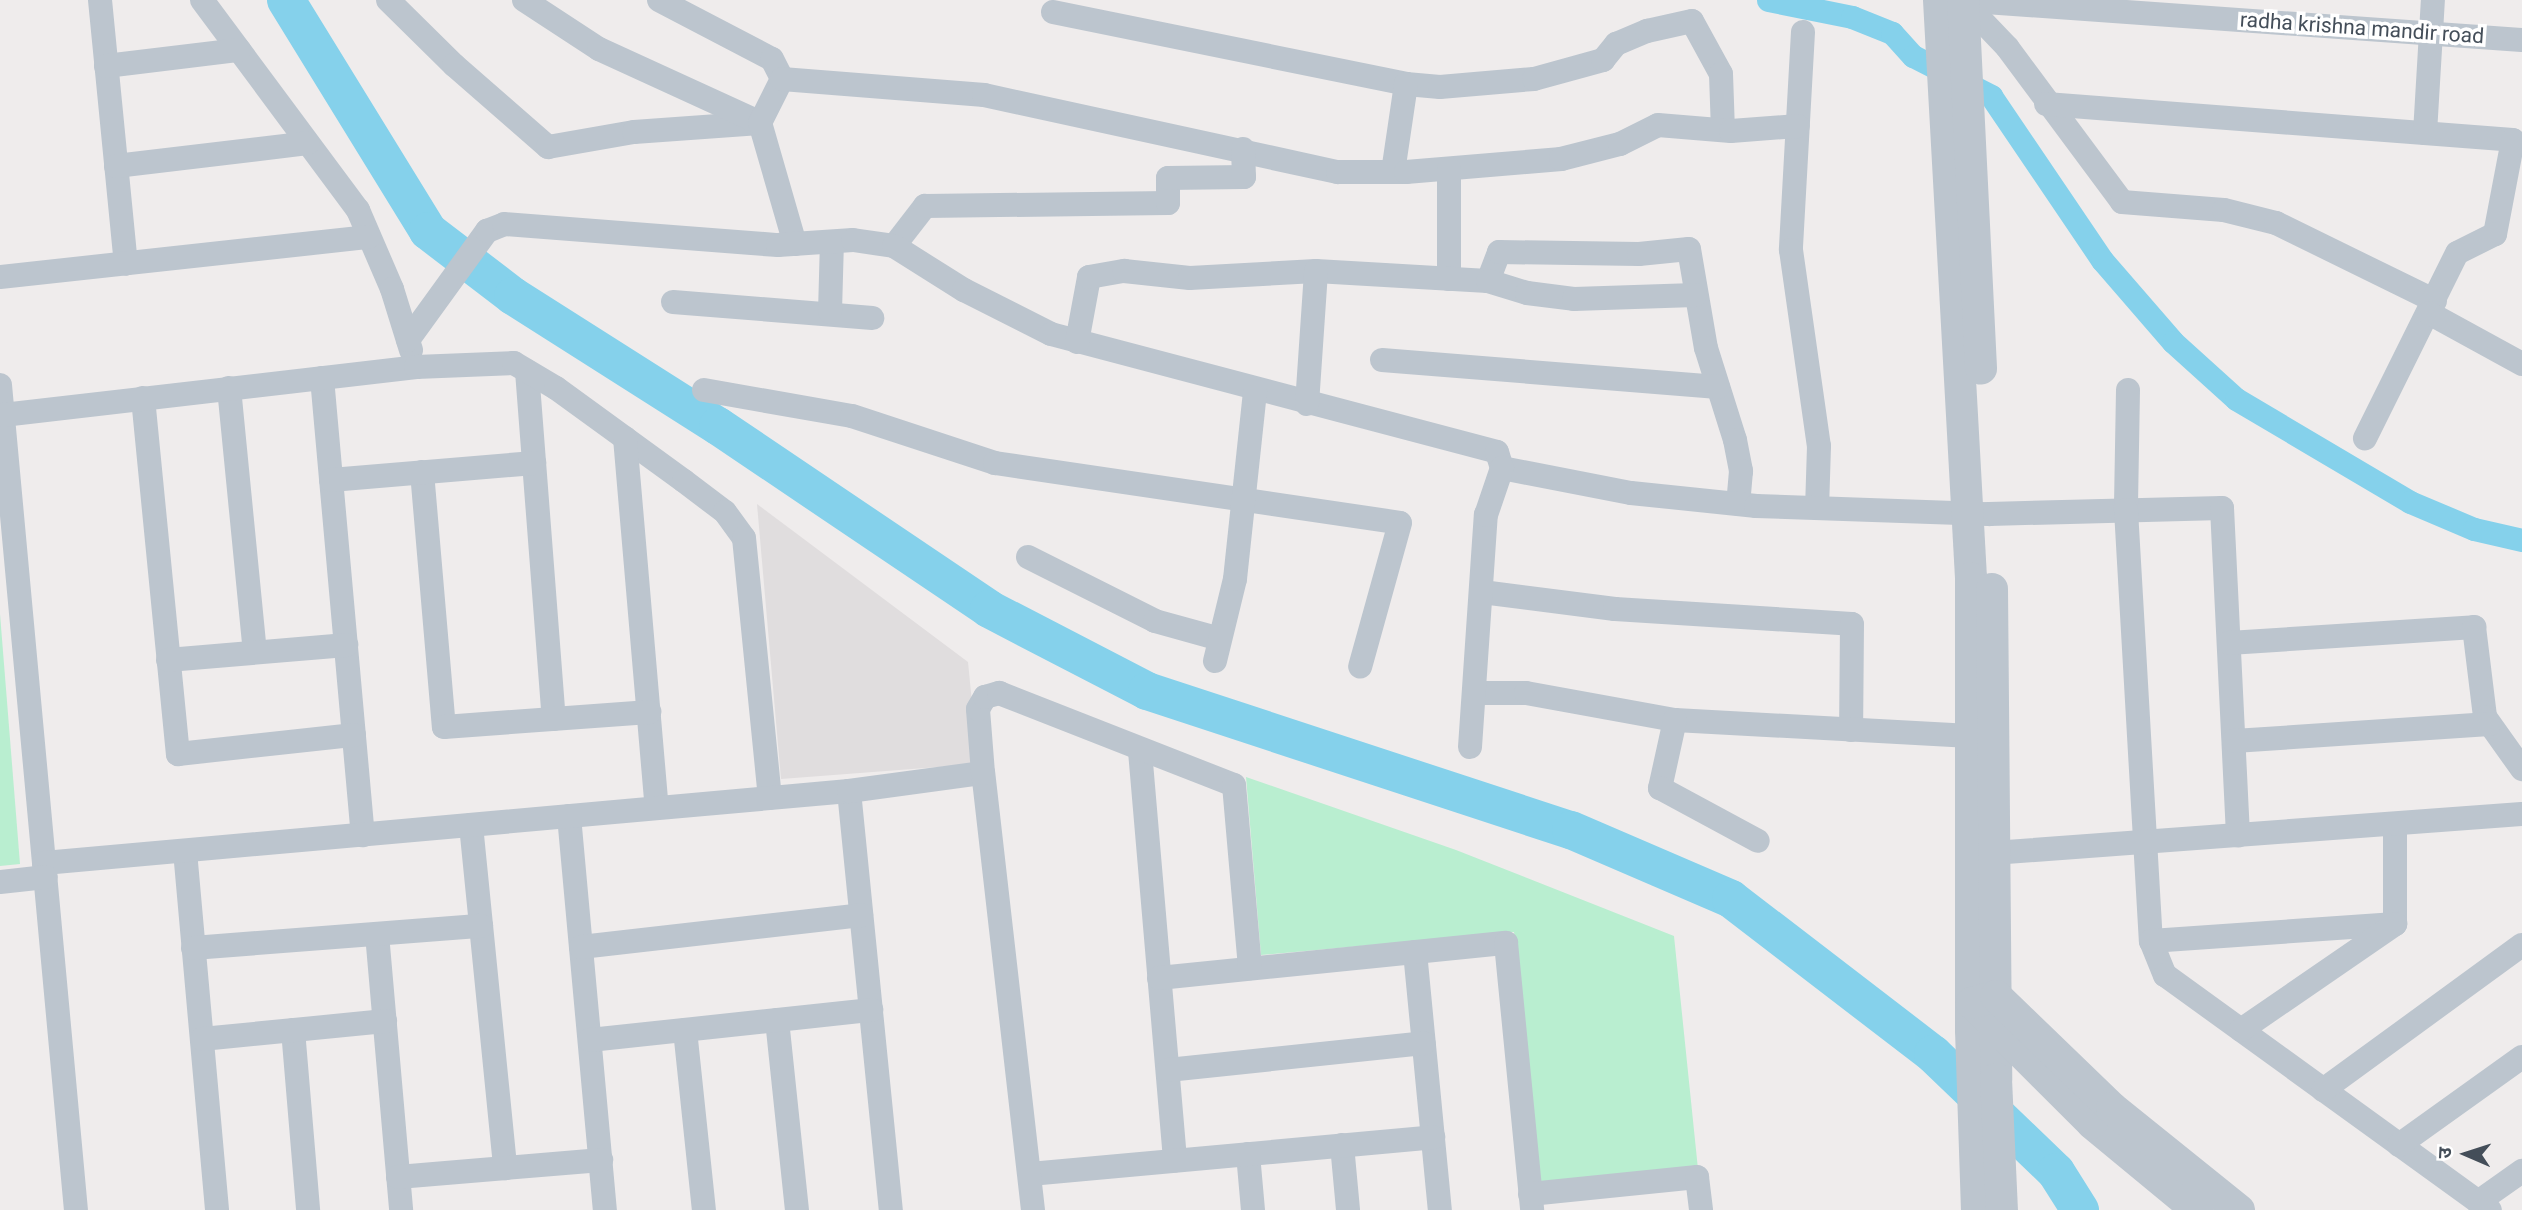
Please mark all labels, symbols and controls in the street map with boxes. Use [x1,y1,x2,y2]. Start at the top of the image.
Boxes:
street label: radha krishna mandir road [2239,7,2485,49]
north arrow [2431,1119,2501,1189]
text: उ [2433,1147,2456,1159]

